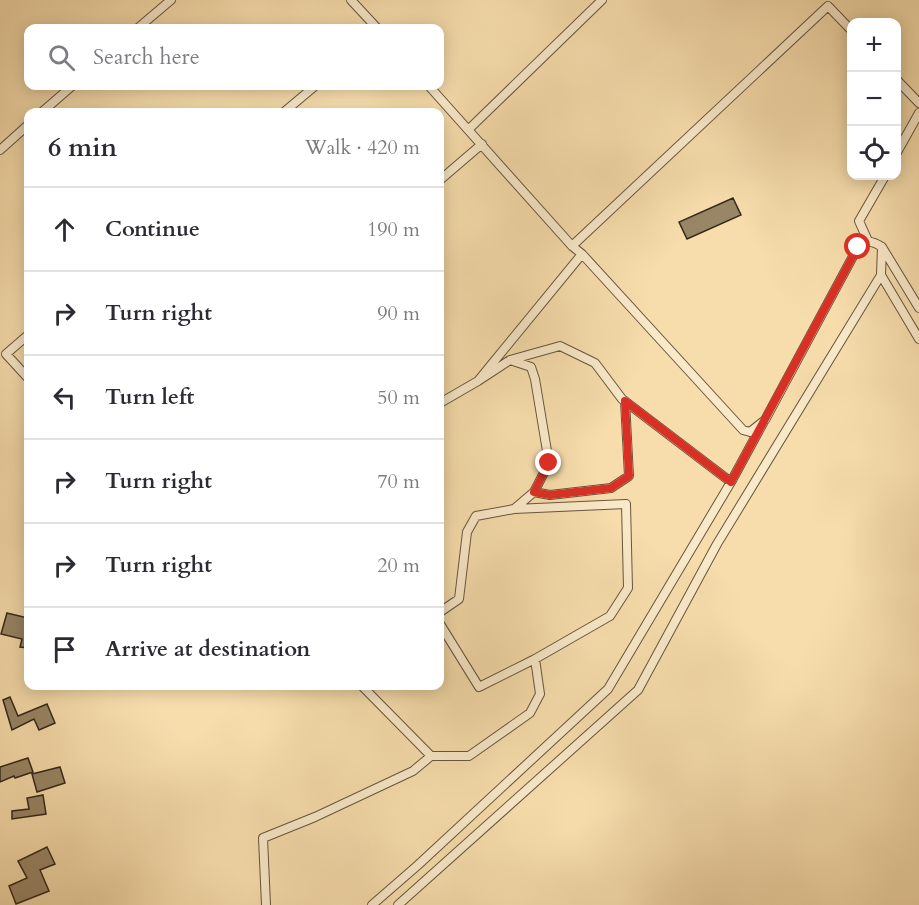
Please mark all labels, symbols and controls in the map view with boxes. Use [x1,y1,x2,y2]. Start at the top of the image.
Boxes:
map controls [847,18,901,180]
button: + [847,18,901,72]
search box [24,24,444,90]
icon: search [45,41,78,74]
text: Search here [93,42,200,72]
button: − [847,72,901,126]
button: locate [847,126,901,180]
text: 6 min [48,130,117,165]
text: Walk · 420 m [305,134,420,161]
icon: ahead [48,213,81,246]
text: Continue [105,214,200,244]
text: 190 m [367,216,420,243]
route start [844,233,870,259]
icon: right [48,297,81,330]
text: Turn right [105,298,212,328]
text: 90 m [377,300,420,327]
icon: left [48,381,81,414]
text: Turn left [105,382,194,412]
text: 50 m [377,384,420,411]
route end [535,449,561,475]
icon: right [48,465,81,498]
text: Turn right [105,466,212,496]
text: 70 m [377,468,420,495]
icon: right [48,549,81,582]
text: Turn right [105,550,212,580]
text: 20 m [377,552,420,579]
icon: arrive [48,633,81,666]
text: Arrive at destination [105,634,310,664]

